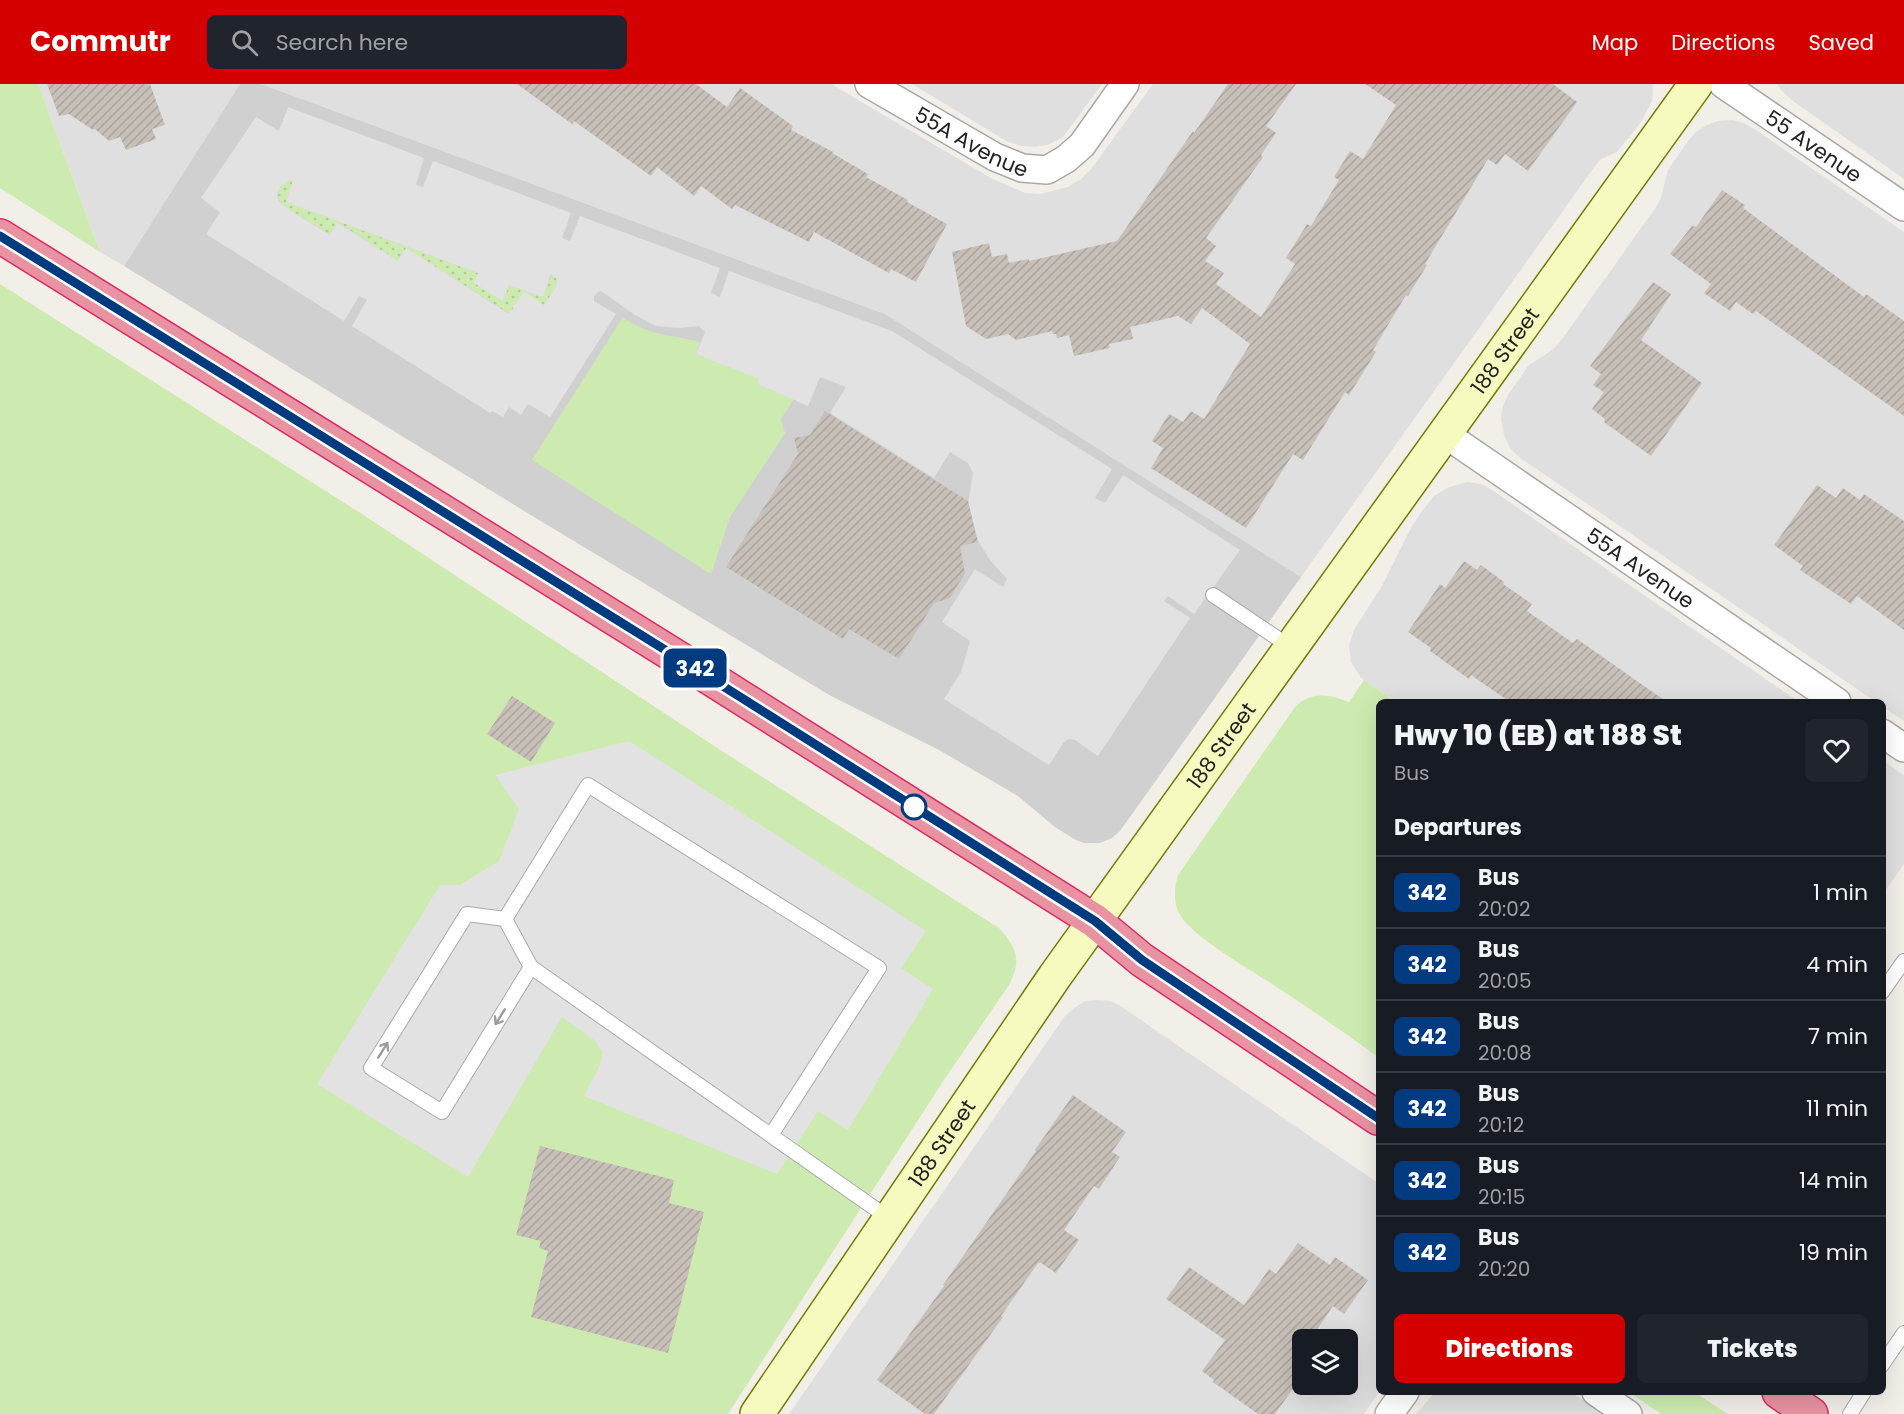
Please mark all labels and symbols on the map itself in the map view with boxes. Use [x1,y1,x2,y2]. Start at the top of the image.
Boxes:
street label: 55A Avenue [910,99,1033,184]
street label: 55 Avenue [1760,103,1868,189]
street label: 188 Street [1463,301,1546,400]
street label: 55A Avenue [1581,520,1700,615]
line badge: 342 [660,648,730,688]
street label: 188 Street [1180,696,1262,794]
unlabelled marker [901,794,927,820]
one-way arrow [494,1008,506,1025]
one-way arrow [377,1042,389,1059]
street label: 188 Street [901,1093,982,1192]

